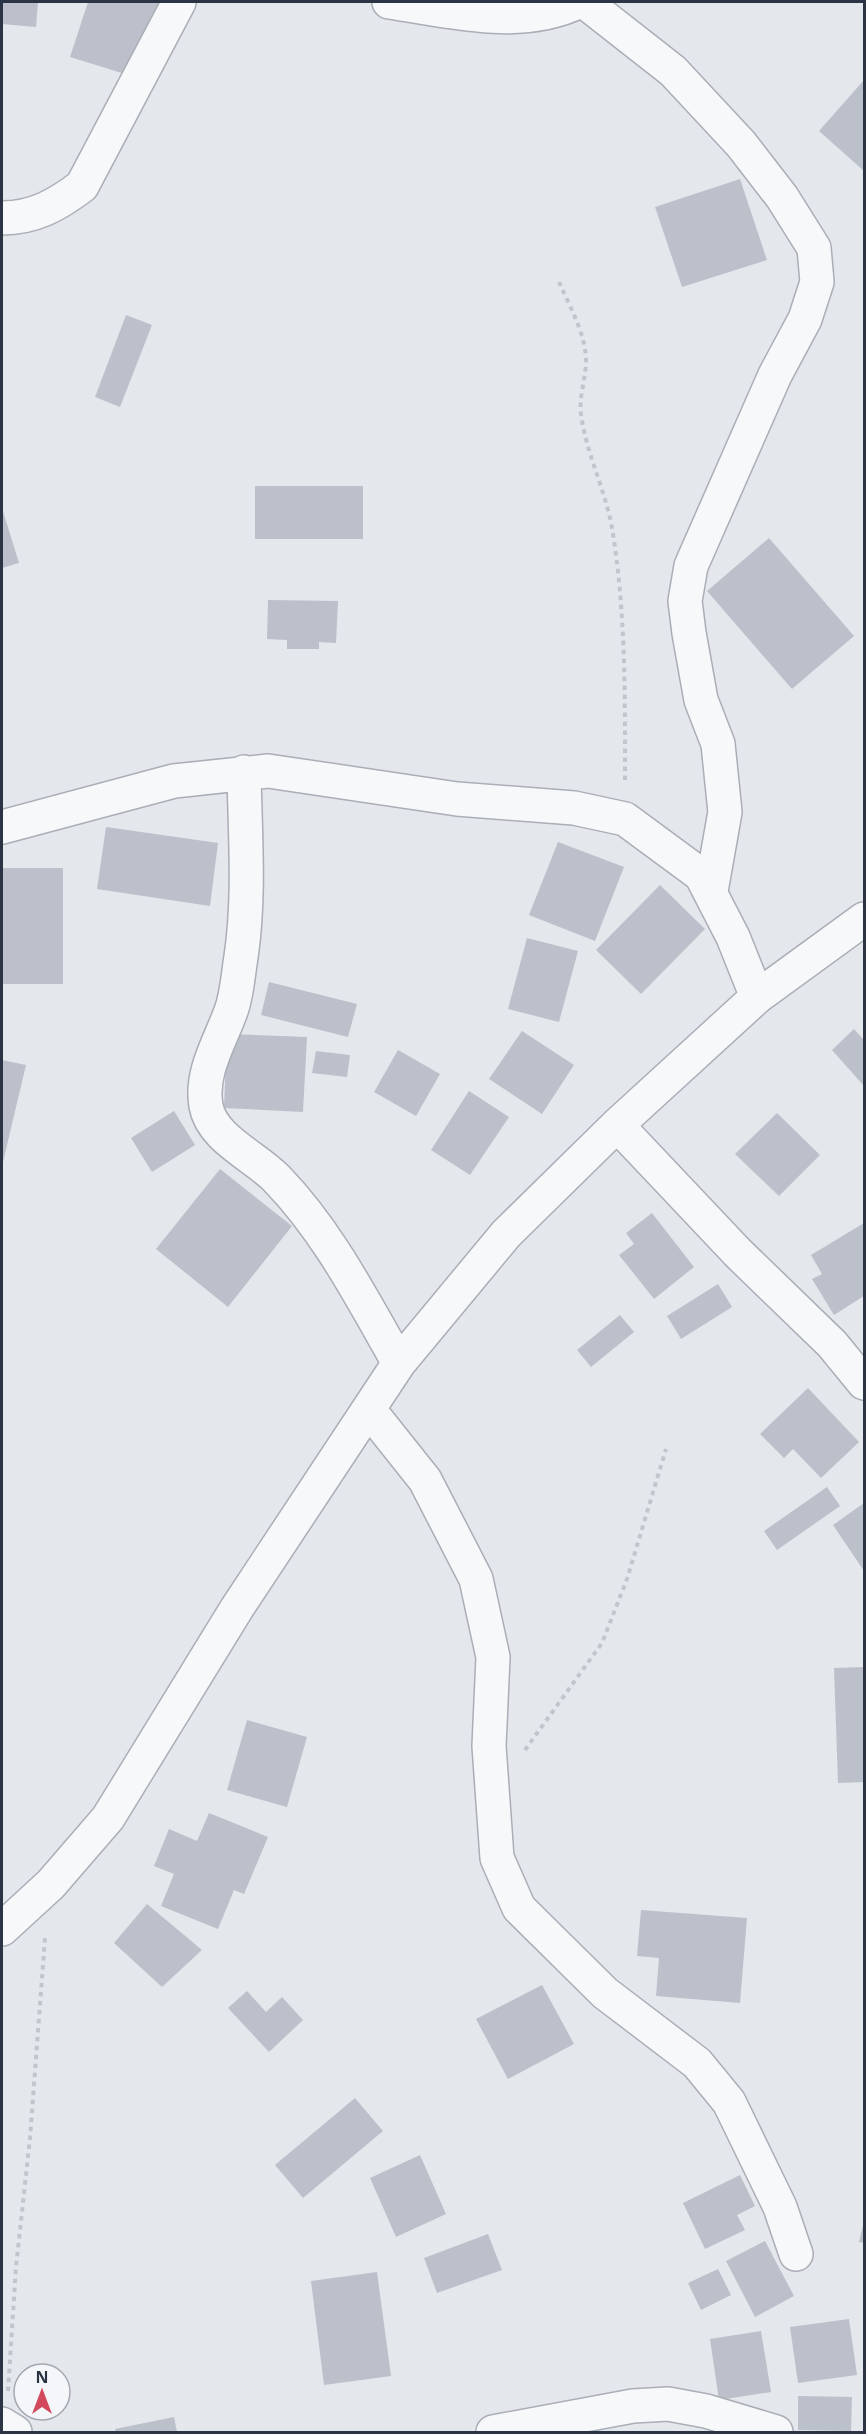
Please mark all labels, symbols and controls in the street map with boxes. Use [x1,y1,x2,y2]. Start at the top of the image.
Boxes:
north arrow [12,2362,72,2422]
text: N [35,2366,49,2388]

